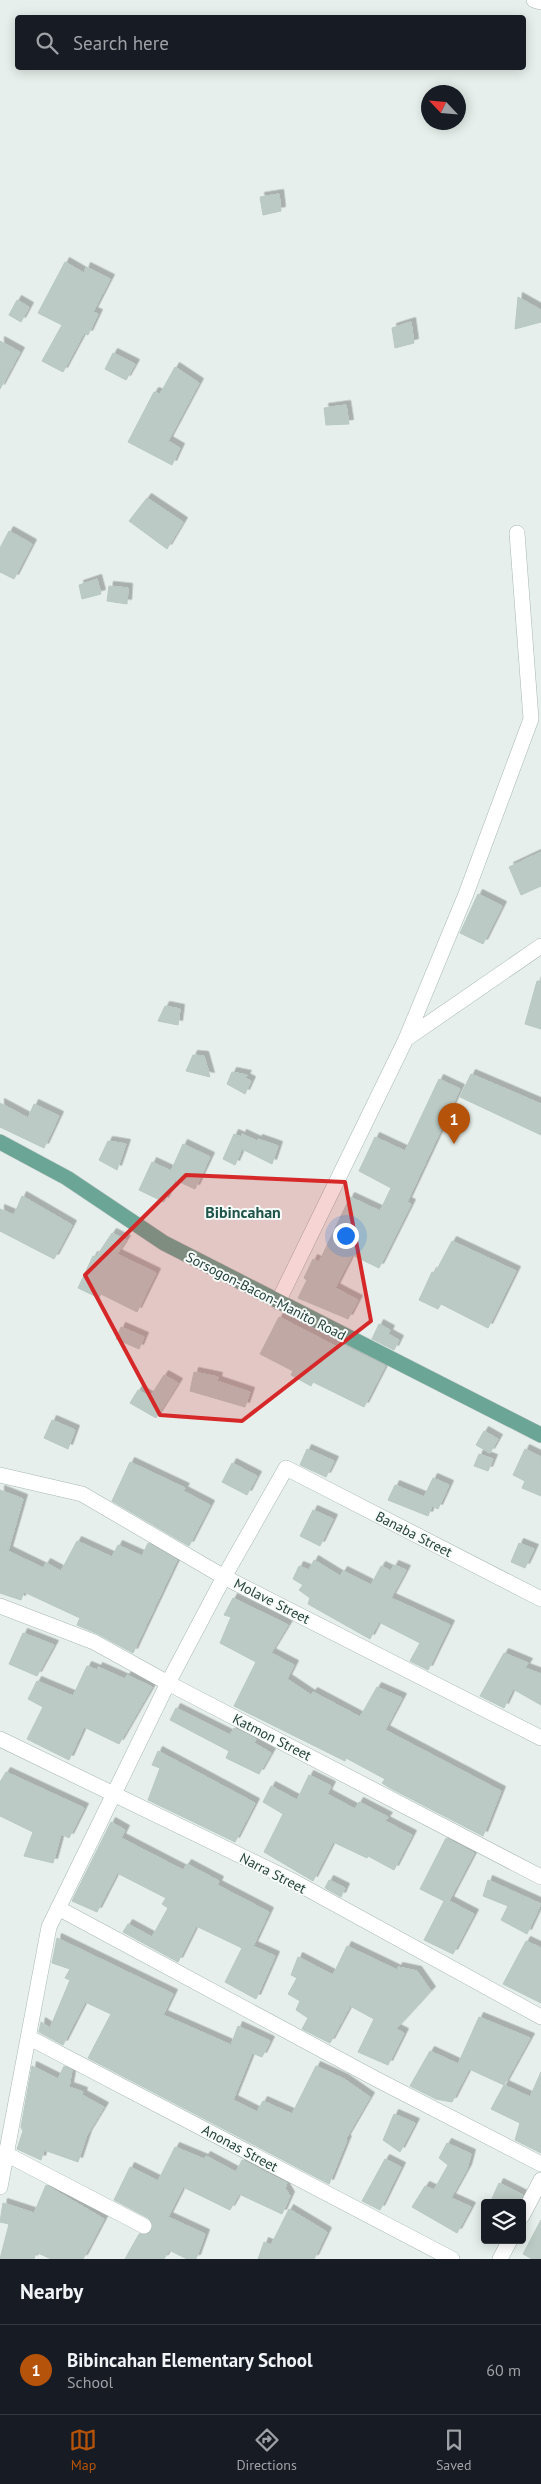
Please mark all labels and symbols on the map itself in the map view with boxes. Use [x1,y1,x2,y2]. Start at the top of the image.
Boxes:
north arrow [421,85,466,130]
pin: 1 [438,1103,470,1144]
district label: Bibincahan [205,1202,281,1222]
your location [333,1223,359,1249]
street label: Sorsogon-Bacon-Manito Road [183,1248,349,1344]
street label: Banaba Street [373,1507,456,1561]
street label: Molave Street [231,1574,313,1628]
street label: Katmon Street [230,1709,315,1765]
street label: Narra Street [237,1849,310,1898]
street label: Anonas Street [199,2120,281,2176]

